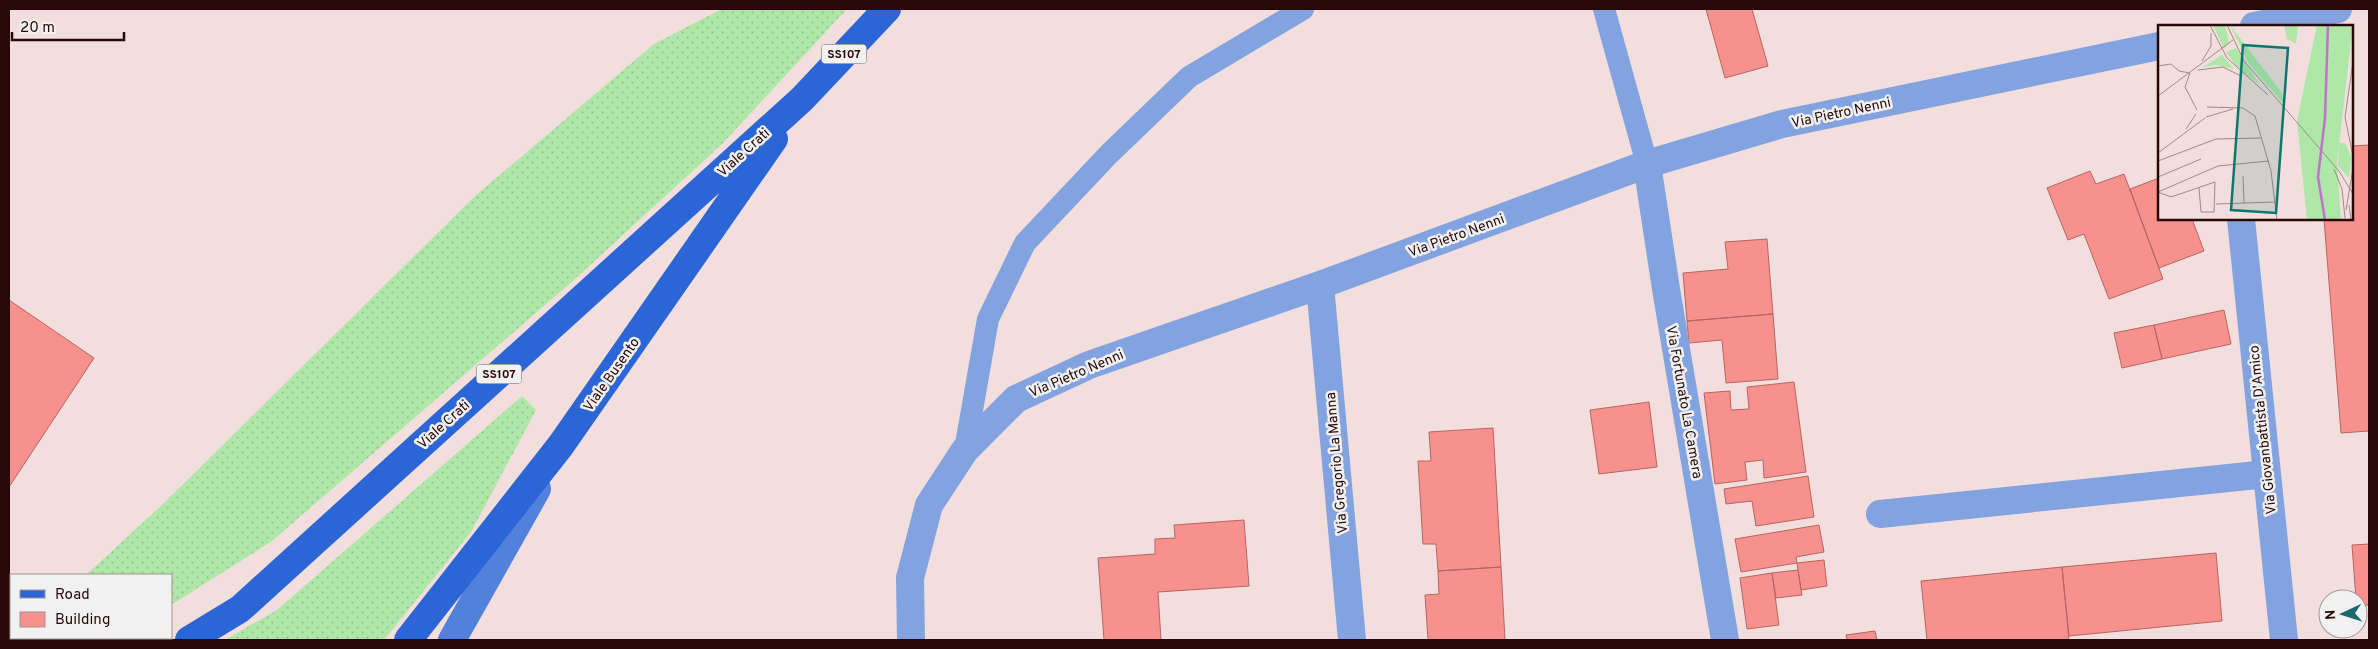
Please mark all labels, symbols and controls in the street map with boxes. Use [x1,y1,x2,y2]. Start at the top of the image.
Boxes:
scale bar [12,10,125,42]
text: 20 m [20,19,55,38]
inset map [2158,25,2353,220]
road number: SS107 [822,44,866,64]
street label: Via Pietro Nenni [1790,95,1893,132]
street label: Viale Crati [714,125,774,181]
street label: Via Pietro Nenni [1406,211,1507,262]
street label: Via Fortunato La Camera [1662,324,1705,480]
street label: Viale Busento [581,334,644,415]
street label: Via Giovanbattista D'Amico [2246,344,2281,515]
street label: Via Pietro Nenni [1027,347,1126,402]
road number: SS107 [476,364,522,384]
street label: Via Gregorio La Manna [1323,392,1352,534]
street label: Viale Crati [414,397,474,453]
legend [10,574,172,639]
text: Road [55,586,90,605]
north arrow [2318,589,2368,639]
text: N [2323,609,2340,620]
text: Building [55,611,110,630]

